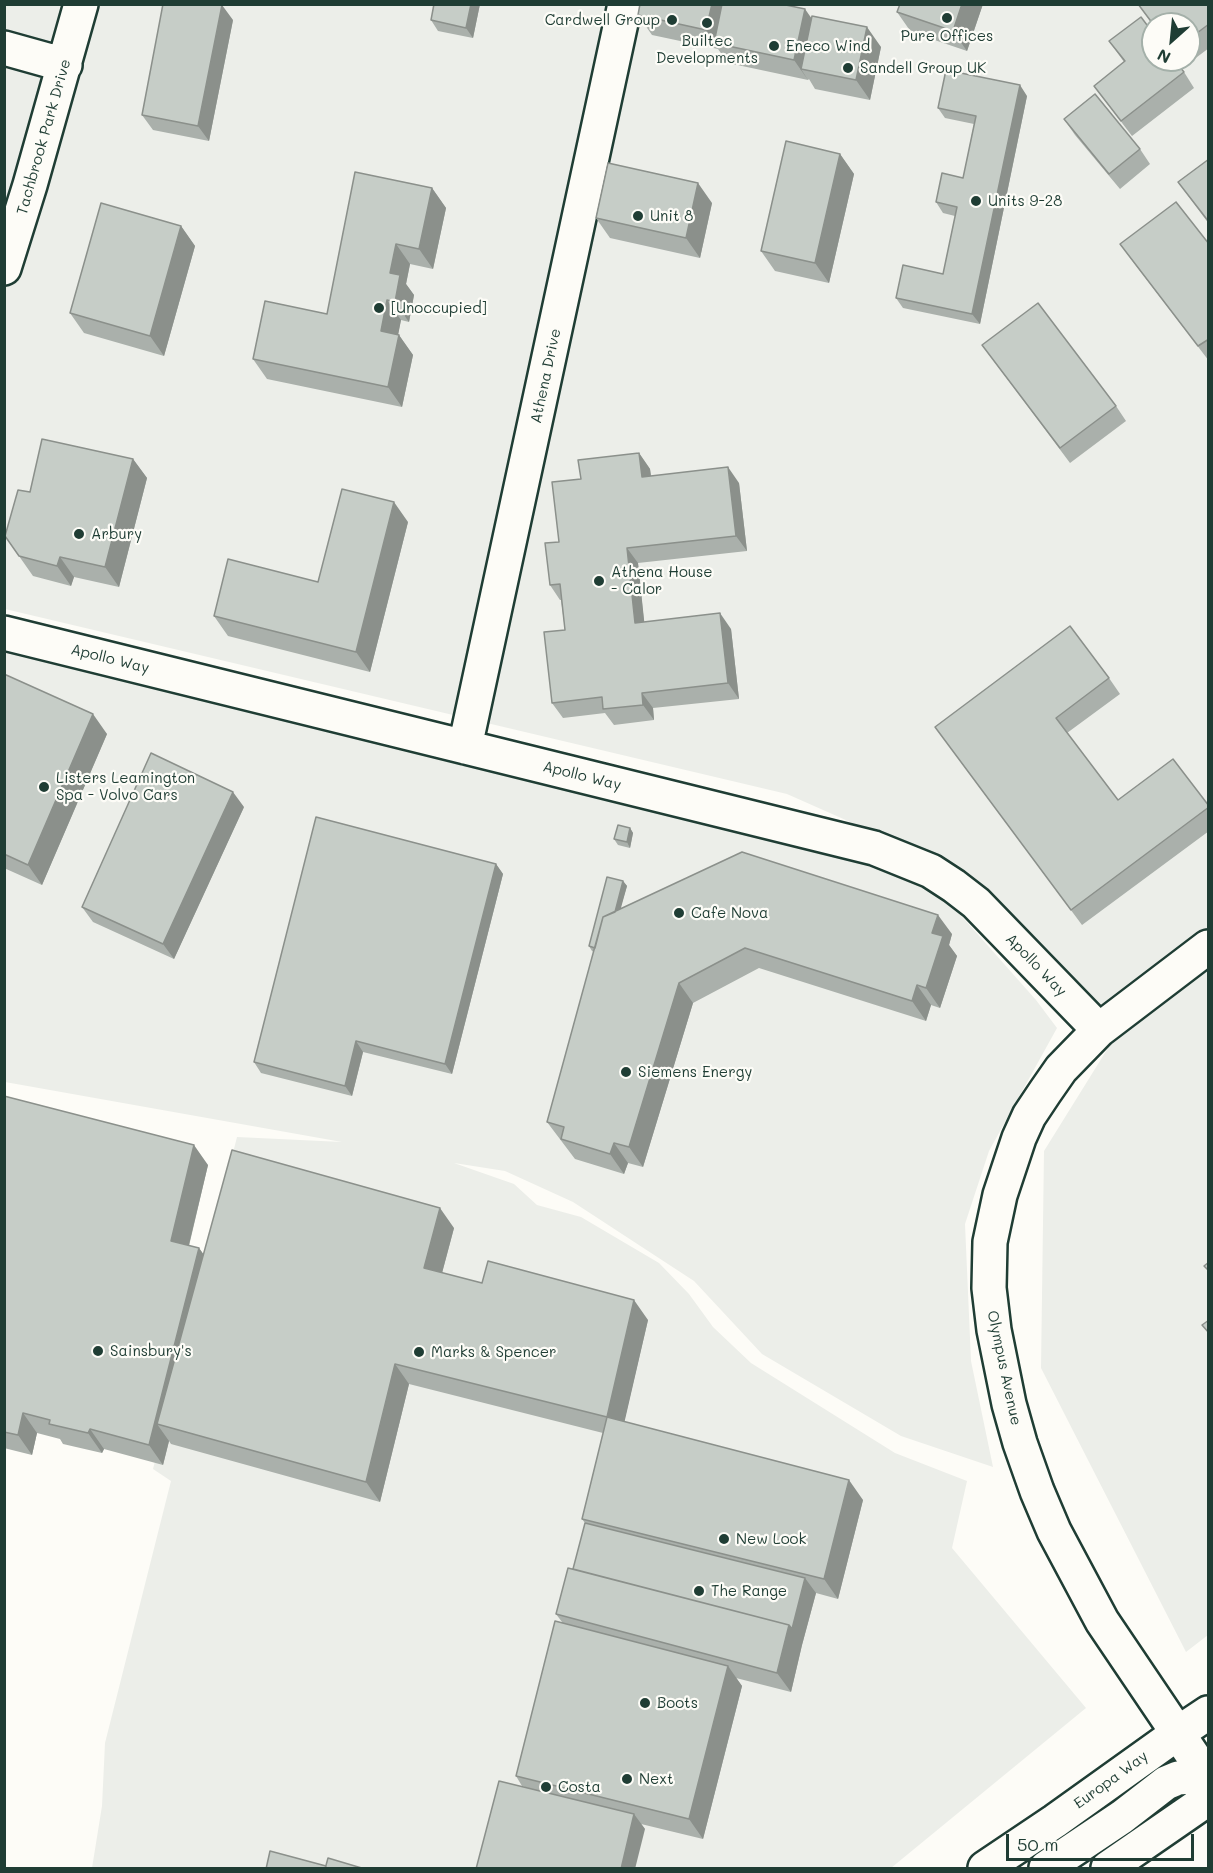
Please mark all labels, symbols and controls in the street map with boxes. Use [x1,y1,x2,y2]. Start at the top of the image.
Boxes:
place label: Cardwell Group [545,11,660,29]
marker: Pure Offices [940,11,954,25]
north arrow [1141,12,1201,72]
marker: Cardwell Group [665,13,679,27]
marker: Builtec Developments [700,16,714,30]
place label: Pure Offices [901,27,993,45]
place label: Builtec Developments [656,32,758,67]
place label: Eneco Wind [786,37,870,55]
marker: Eneco Wind [767,39,781,53]
text: N [1153,45,1174,69]
street label: Tachbrook Park Drive [13,57,75,217]
place label: Sandell Group UK [860,59,986,77]
marker: Sandell Group UK [841,61,855,75]
place label: Units 9-28 [988,192,1062,210]
marker: Units 9-28 [969,194,983,208]
place label: Unit 8 [650,207,693,225]
marker: Unit 8 [631,209,645,223]
place label: [Unoccupied] [391,299,487,317]
marker: [Unoccupied] [372,301,386,315]
street label: Athena Drive [527,327,565,425]
place label: Arbury [91,525,142,543]
marker: Arbury [72,527,86,541]
place label: Athena House - Calor [611,563,713,598]
marker: Athena House - Calor [592,574,606,588]
street label: Apollo Way [69,641,151,677]
street label: Apollo Way [541,758,623,794]
place label: Listers Leamington Spa - Volvo Cars [56,769,195,804]
marker: Listers Leamington Spa - Volvo Cars [37,780,51,794]
place label: Cafe Nova [691,904,768,922]
marker: Cafe Nova [672,906,686,920]
street label: Apollo Way [1002,930,1070,1000]
place label: Siemens Energy [638,1063,752,1081]
marker: Siemens Energy [619,1065,633,1079]
street label: Olympus Avenue [983,1309,1025,1427]
place label: Sainsbury's [110,1342,192,1360]
place label: Marks & Spencer [431,1343,556,1361]
marker: Sainsbury's [91,1344,105,1358]
marker: Marks & Spencer [412,1345,426,1359]
place label: New Look [736,1530,806,1548]
marker: New Look [717,1532,731,1546]
place label: The Range [711,1582,787,1600]
marker: The Range [692,1584,706,1598]
place label: Boots [657,1694,698,1712]
marker: Boots [638,1696,652,1710]
street label: Europa Way [1071,1747,1151,1813]
place label: Next [639,1770,674,1788]
marker: Next [620,1772,634,1786]
place label: Costa [558,1778,601,1796]
marker: Costa [539,1780,553,1794]
scale bar [1009,1822,1196,1860]
text: 50 m [1017,1832,1059,1856]

